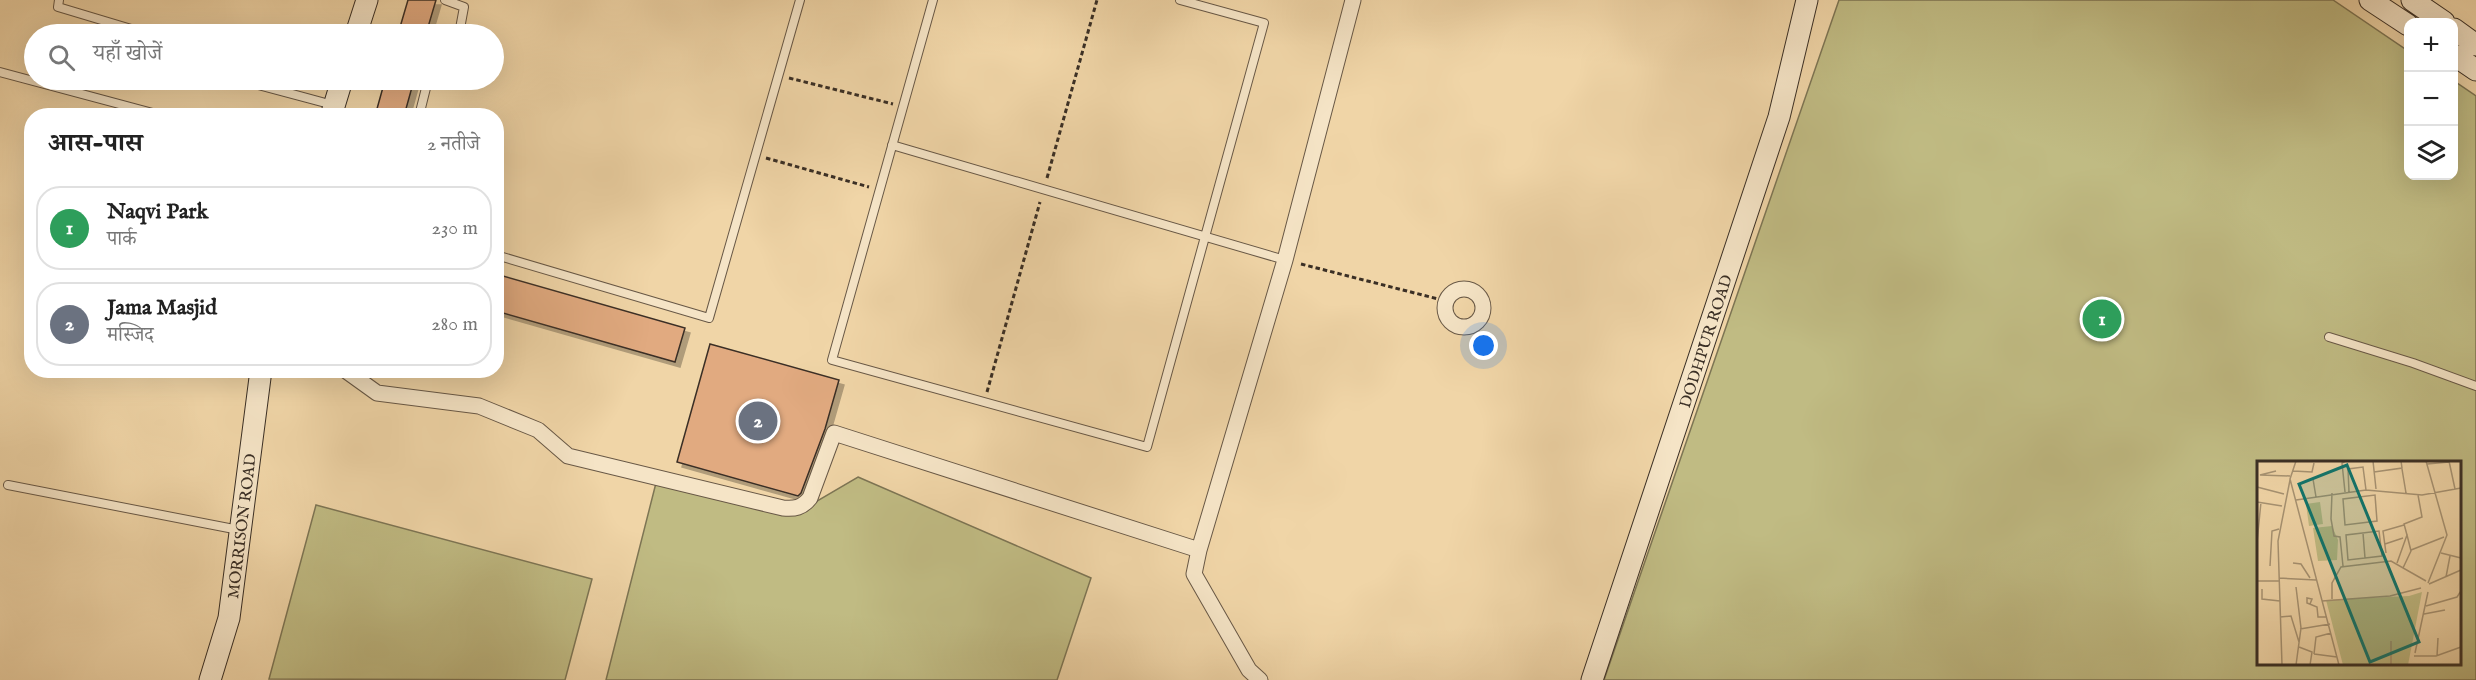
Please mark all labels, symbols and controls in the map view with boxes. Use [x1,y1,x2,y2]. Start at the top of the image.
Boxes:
map controls [2404,18,2458,180]
button: + [2404,18,2458,72]
search box [24,24,504,90]
text: यहाँ खोजें [93,40,162,68]
icon: search [45,41,78,74]
button: − [2404,72,2458,126]
button: layers [2404,126,2458,180]
text: आस-पास [48,127,143,160]
text: 2 नतीजे [427,132,480,157]
text: Naqvi Park [107,198,208,226]
text: 1 [66,216,73,241]
text: 230 m [432,216,478,241]
text: पार्क [107,227,136,252]
street label: DODHPUR ROAD [1676,272,1738,411]
text: Jama Masjid [107,294,217,322]
pin: 1 [2082,296,2122,342]
text: 2 [65,312,74,337]
text: 280 m [431,312,478,337]
text: मस्जिद [107,323,154,348]
your location [1469,331,1498,360]
pin: 2 [738,398,777,444]
street label: MORRISON ROAD [224,452,262,600]
inset map [2257,461,2461,665]

